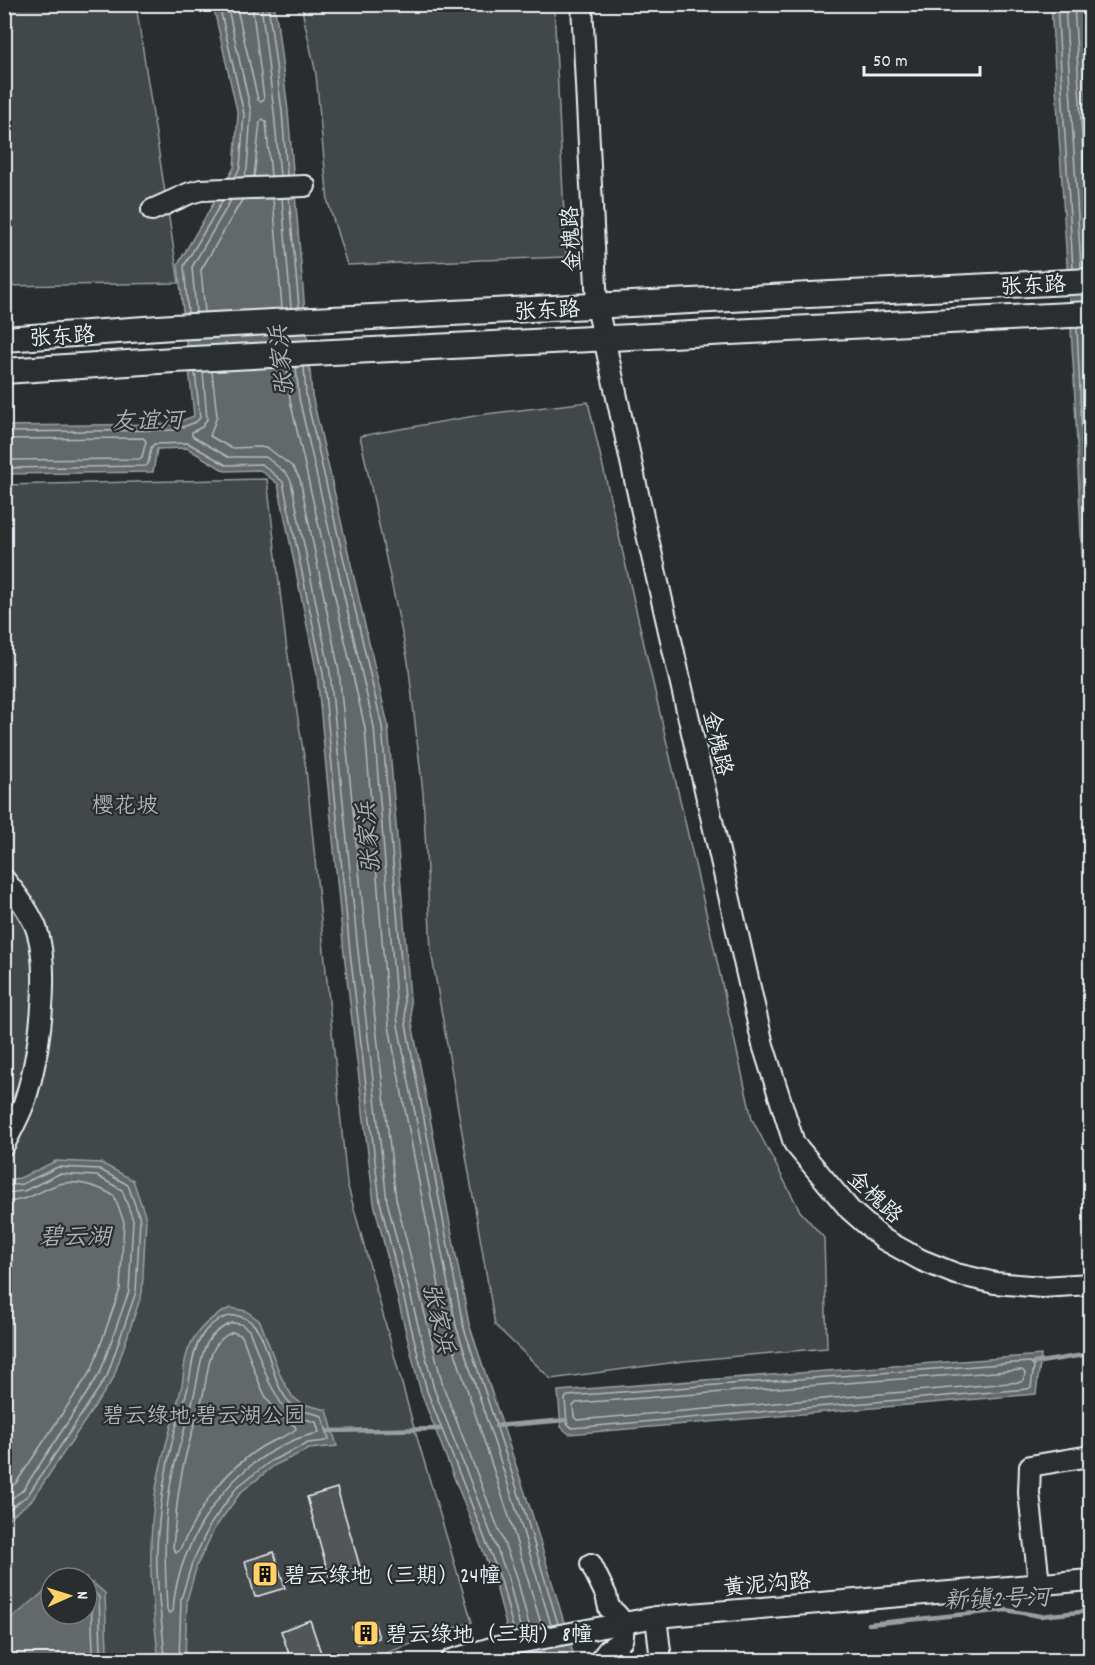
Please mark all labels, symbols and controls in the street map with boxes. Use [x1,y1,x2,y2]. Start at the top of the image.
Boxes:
scale bar [864,39,980,77]
text: 50 m [873,50,908,75]
street label: 金槐路 [556,205,591,273]
street label: 张东路 [999,270,1067,305]
street label: 张东路 [513,295,581,330]
street label: 张东路 [28,321,96,356]
water label: 张家浜 [263,322,305,398]
water label: 友谊河 [111,405,187,441]
street label: 金槐路 [693,708,738,779]
park label: 樱花坡 [92,792,158,823]
water label: 张家浜 [351,799,391,875]
street label: 金槐路 [839,1165,908,1232]
water label: 碧云湖 [39,1222,114,1256]
water label: 张家浜 [411,1280,461,1359]
park label: 碧云绿地·碧云湖公园 [102,1402,306,1433]
building icon: 碧云绿地（三期）24幢 [250,1559,280,1589]
place label: 碧云绿地（三期）24幢 [284,1562,501,1593]
north arrow [39,1566,99,1626]
street label: 黄泥沟路 [722,1567,812,1606]
water label: 新镇2号河 [943,1582,1055,1620]
text: N [70,1591,93,1600]
building icon: 碧云绿地（三期）8幢 [351,1618,381,1648]
place label: 碧云绿地（三期）8幢 [386,1621,593,1652]

